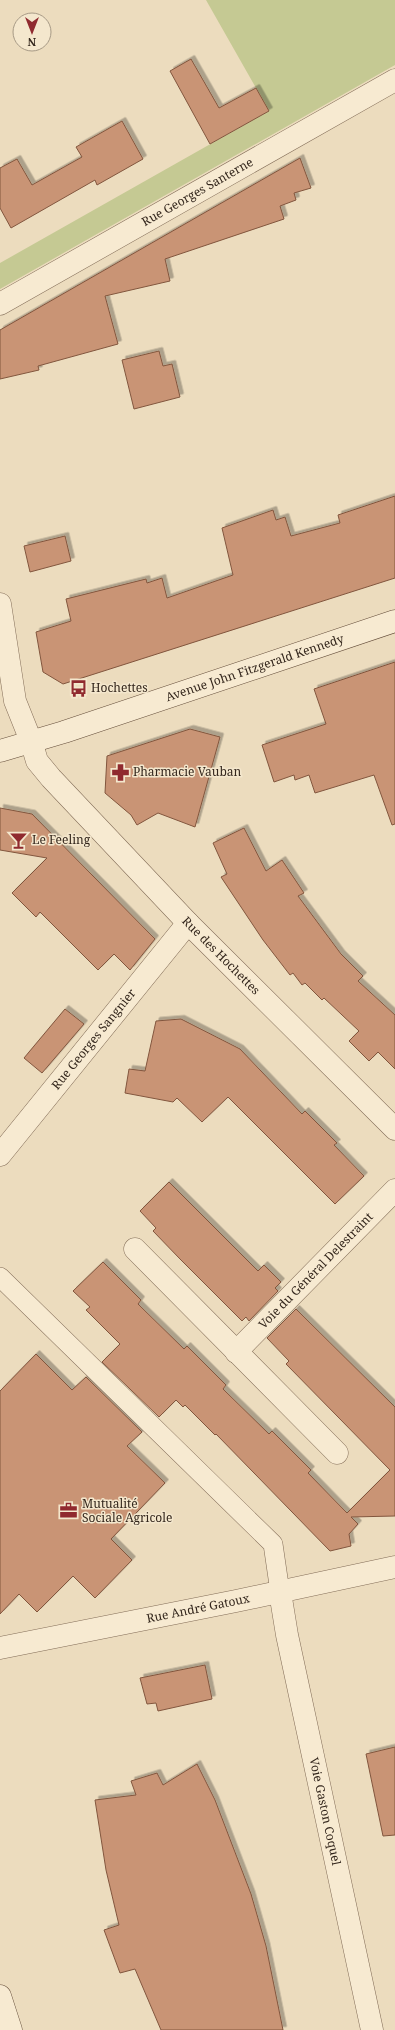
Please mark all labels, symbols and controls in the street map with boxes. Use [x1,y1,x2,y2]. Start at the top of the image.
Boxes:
north arrow [12,12,52,52]
text: N [27,35,36,50]
street label: Rue Georges Santerne [138,153,256,230]
street label: Avenue John Fitzgerald Kennedy [163,630,346,705]
bus stop icon: Hochettes [68,678,88,698]
place label: Hochettes [91,679,148,696]
pharmacy icon: Pharmacie Vauban [110,762,130,782]
place label: Pharmacie Vauban [133,763,242,780]
bar icon: Le Feeling [9,830,29,850]
place label: Le Feeling [32,831,91,848]
street label: Rue des Hochettes [178,913,264,998]
street label: Rue Georges Sangnier [47,985,140,1093]
street label: Voie du Général Delestraint [254,1208,377,1332]
place label: Mutualité Sociale Agricole [82,1495,172,1526]
office icon: Mutualité Sociale Agricole [59,1501,79,1521]
street label: Rue André Gatoux [145,1589,251,1627]
street label: Voie Gaston Coquel [306,1756,345,1867]

